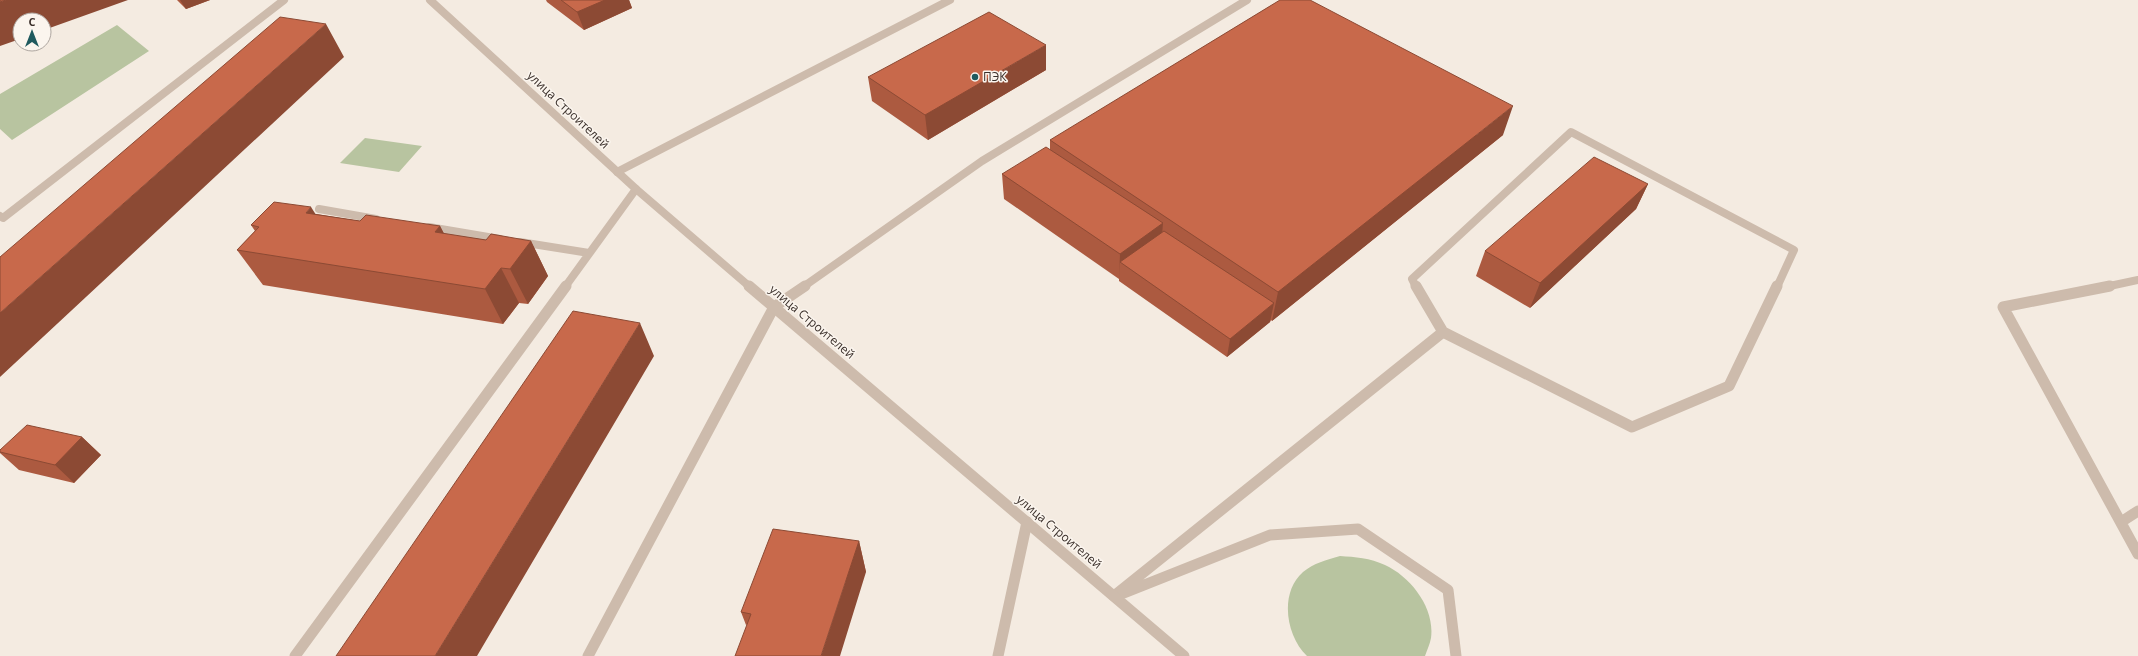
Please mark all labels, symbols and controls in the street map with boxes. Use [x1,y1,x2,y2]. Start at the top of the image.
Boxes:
north arrow [12,12,52,52]
text: С [28,14,36,29]
street label: улица Строителей [523,67,613,152]
place label: ПЭК [983,68,1007,85]
marker: ПЭК [970,72,980,82]
street label: улица Строителей [766,281,859,362]
street label: улица Строителей [1013,491,1106,572]

